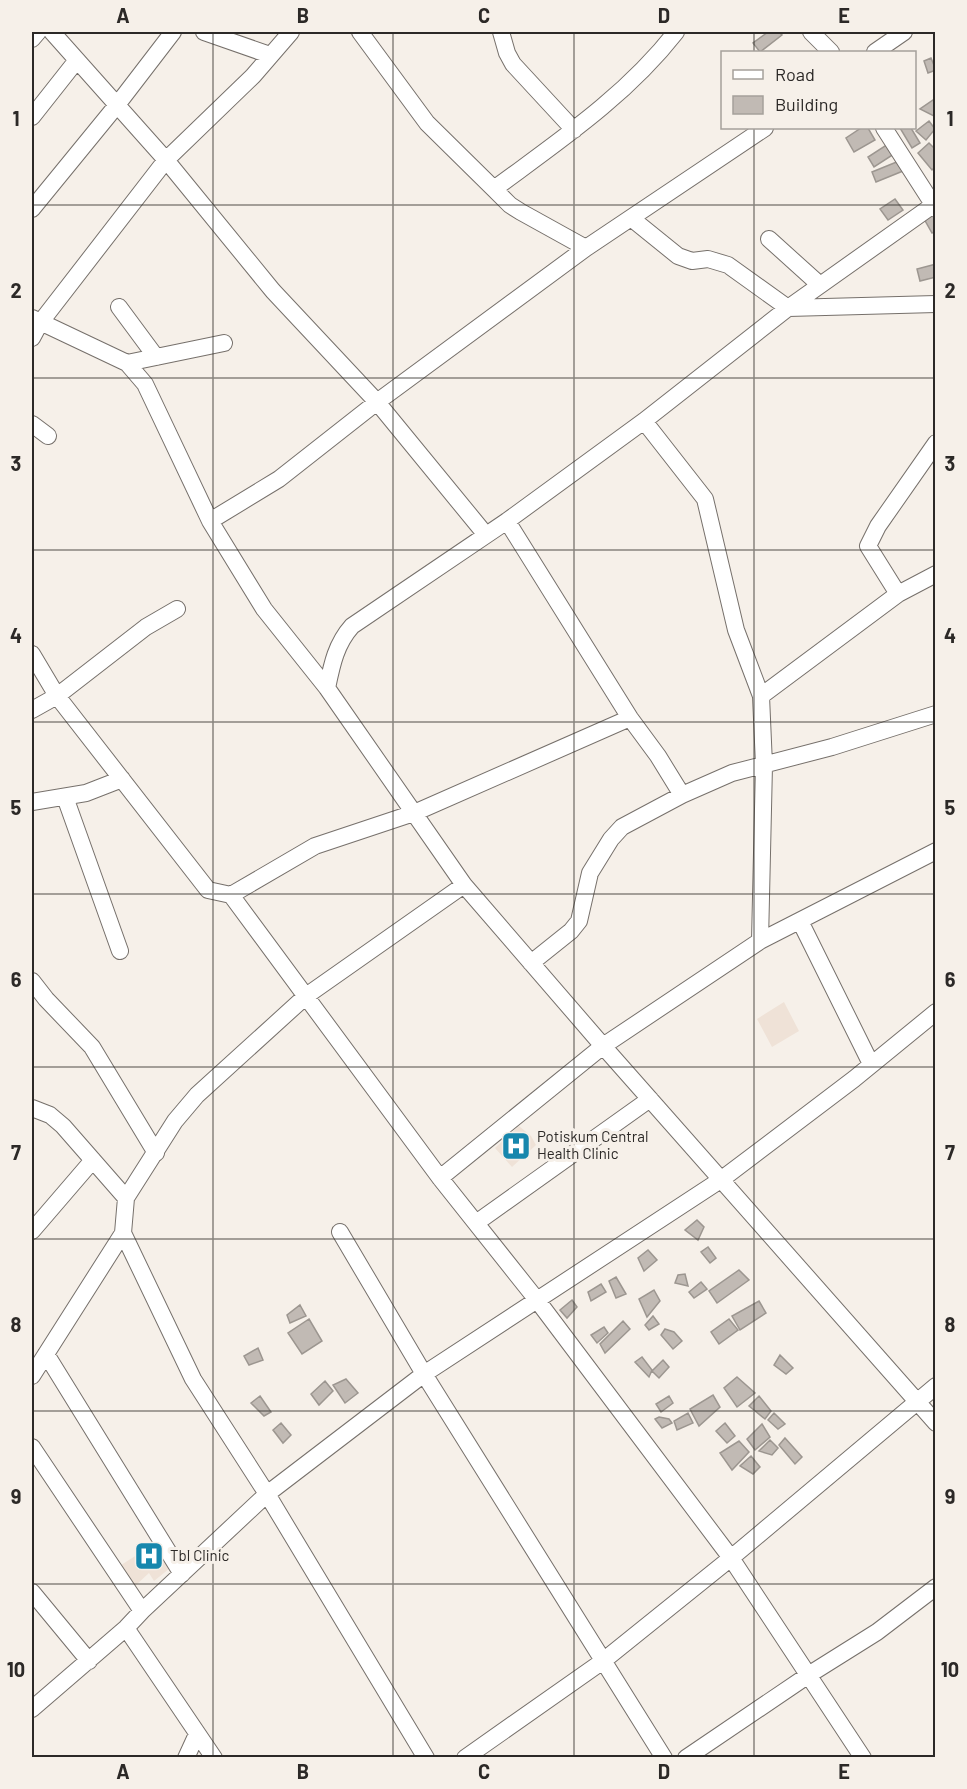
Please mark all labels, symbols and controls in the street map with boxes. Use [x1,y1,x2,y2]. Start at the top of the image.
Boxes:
text: A [116,3,130,27]
text: B [297,3,309,27]
text: C [478,3,490,27]
text: D [658,3,670,27]
text: E [838,3,850,27]
legend [721,51,916,129]
text: Road [775,63,815,85]
text: Building [775,93,838,115]
text: 1 [12,106,20,130]
text: 1 [946,106,954,130]
text: 2 [10,278,22,302]
text: 2 [944,278,956,302]
text: 3 [11,451,21,475]
text: 3 [945,451,955,475]
text: 4 [10,623,22,647]
text: 4 [944,623,956,647]
text: 5 [11,795,22,819]
text: 5 [945,795,956,819]
text: 6 [11,967,22,991]
text: 6 [945,967,956,991]
place label: Potiskum Central Health Clinic [537,1127,648,1162]
hospital icon: Potiskum Central Health Clinic [500,1130,532,1162]
text: 7 [11,1140,21,1164]
text: 7 [945,1140,955,1164]
text: 8 [11,1312,22,1336]
text: 8 [945,1312,956,1336]
text: 9 [11,1484,21,1508]
text: 9 [945,1484,955,1508]
hospital icon: Tbl Clinic [133,1540,165,1572]
place label: Tbl Clinic [170,1546,229,1564]
text: 10 [7,1657,25,1681]
text: 10 [941,1657,959,1681]
text: A [116,1759,130,1783]
text: B [297,1759,309,1783]
text: C [478,1759,490,1783]
text: D [658,1759,670,1783]
text: E [838,1759,850,1783]

